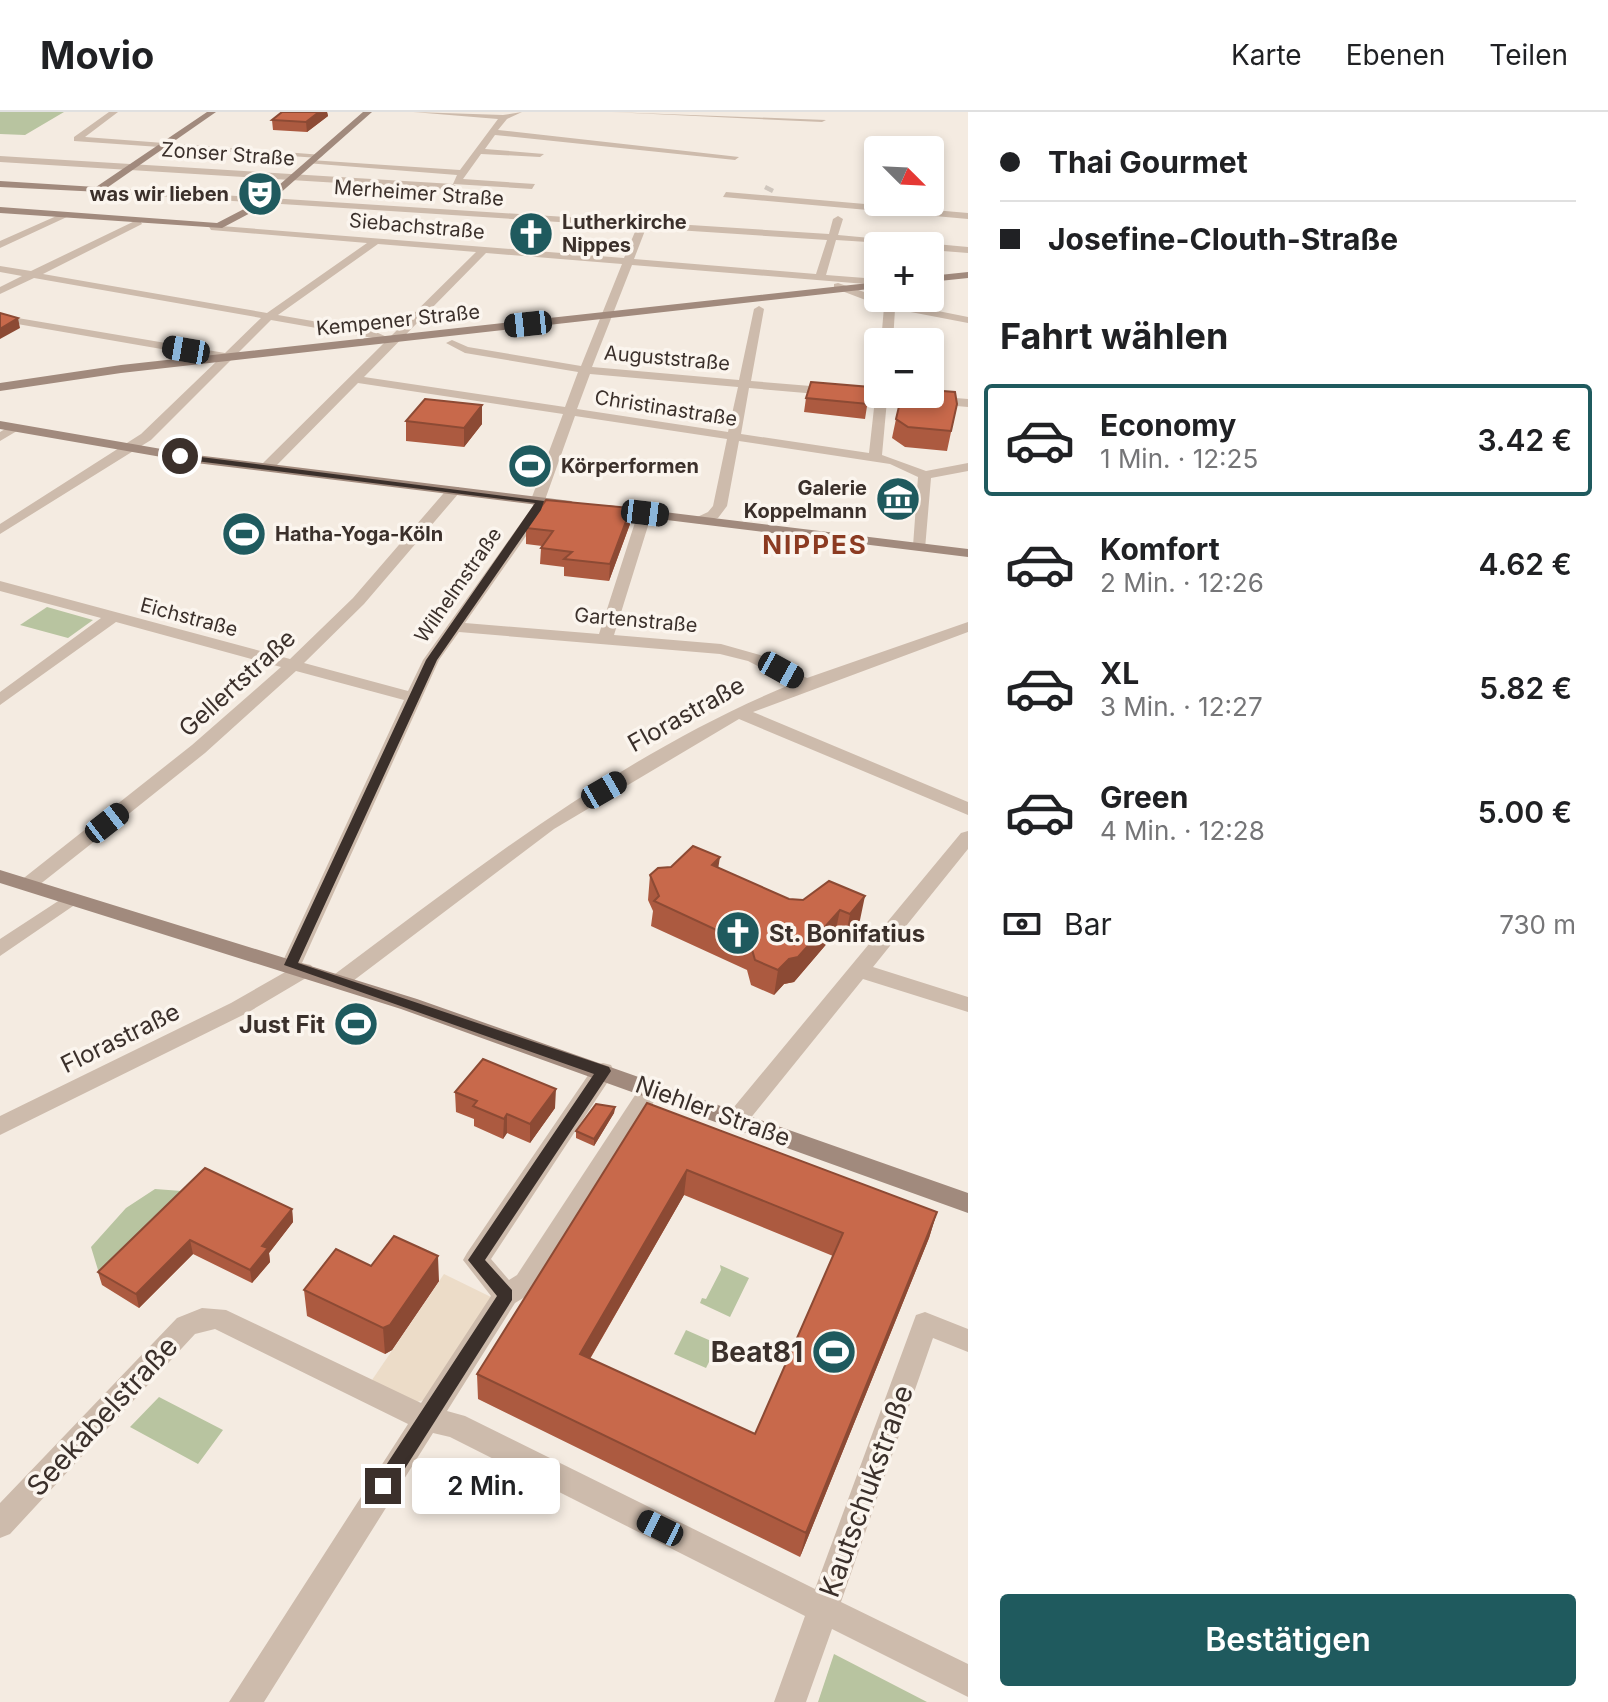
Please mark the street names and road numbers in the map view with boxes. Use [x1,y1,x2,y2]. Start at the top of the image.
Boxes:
street label: Zonser Straße [160,137,296,171]
street label: Merheimer Straße [333,175,505,211]
street label: Siebachstraße [348,208,486,244]
street label: Kempener Straße [315,299,481,341]
street label: Auguststraße [603,341,731,375]
street label: Christinastraße [593,385,739,431]
street label: Wilhelmstraße [409,523,507,647]
street label: Eichstraße [138,592,240,642]
street label: Gartenstraße [573,603,699,637]
street label: Gellertstraße [173,623,301,743]
street label: Florastraße [623,670,749,758]
street label: Florastraße [56,997,184,1079]
street label: Niehler Straße [632,1070,794,1152]
street label: Seekabelstraße [19,1329,185,1503]
street label: Kautschukstraße [812,1380,920,1602]

